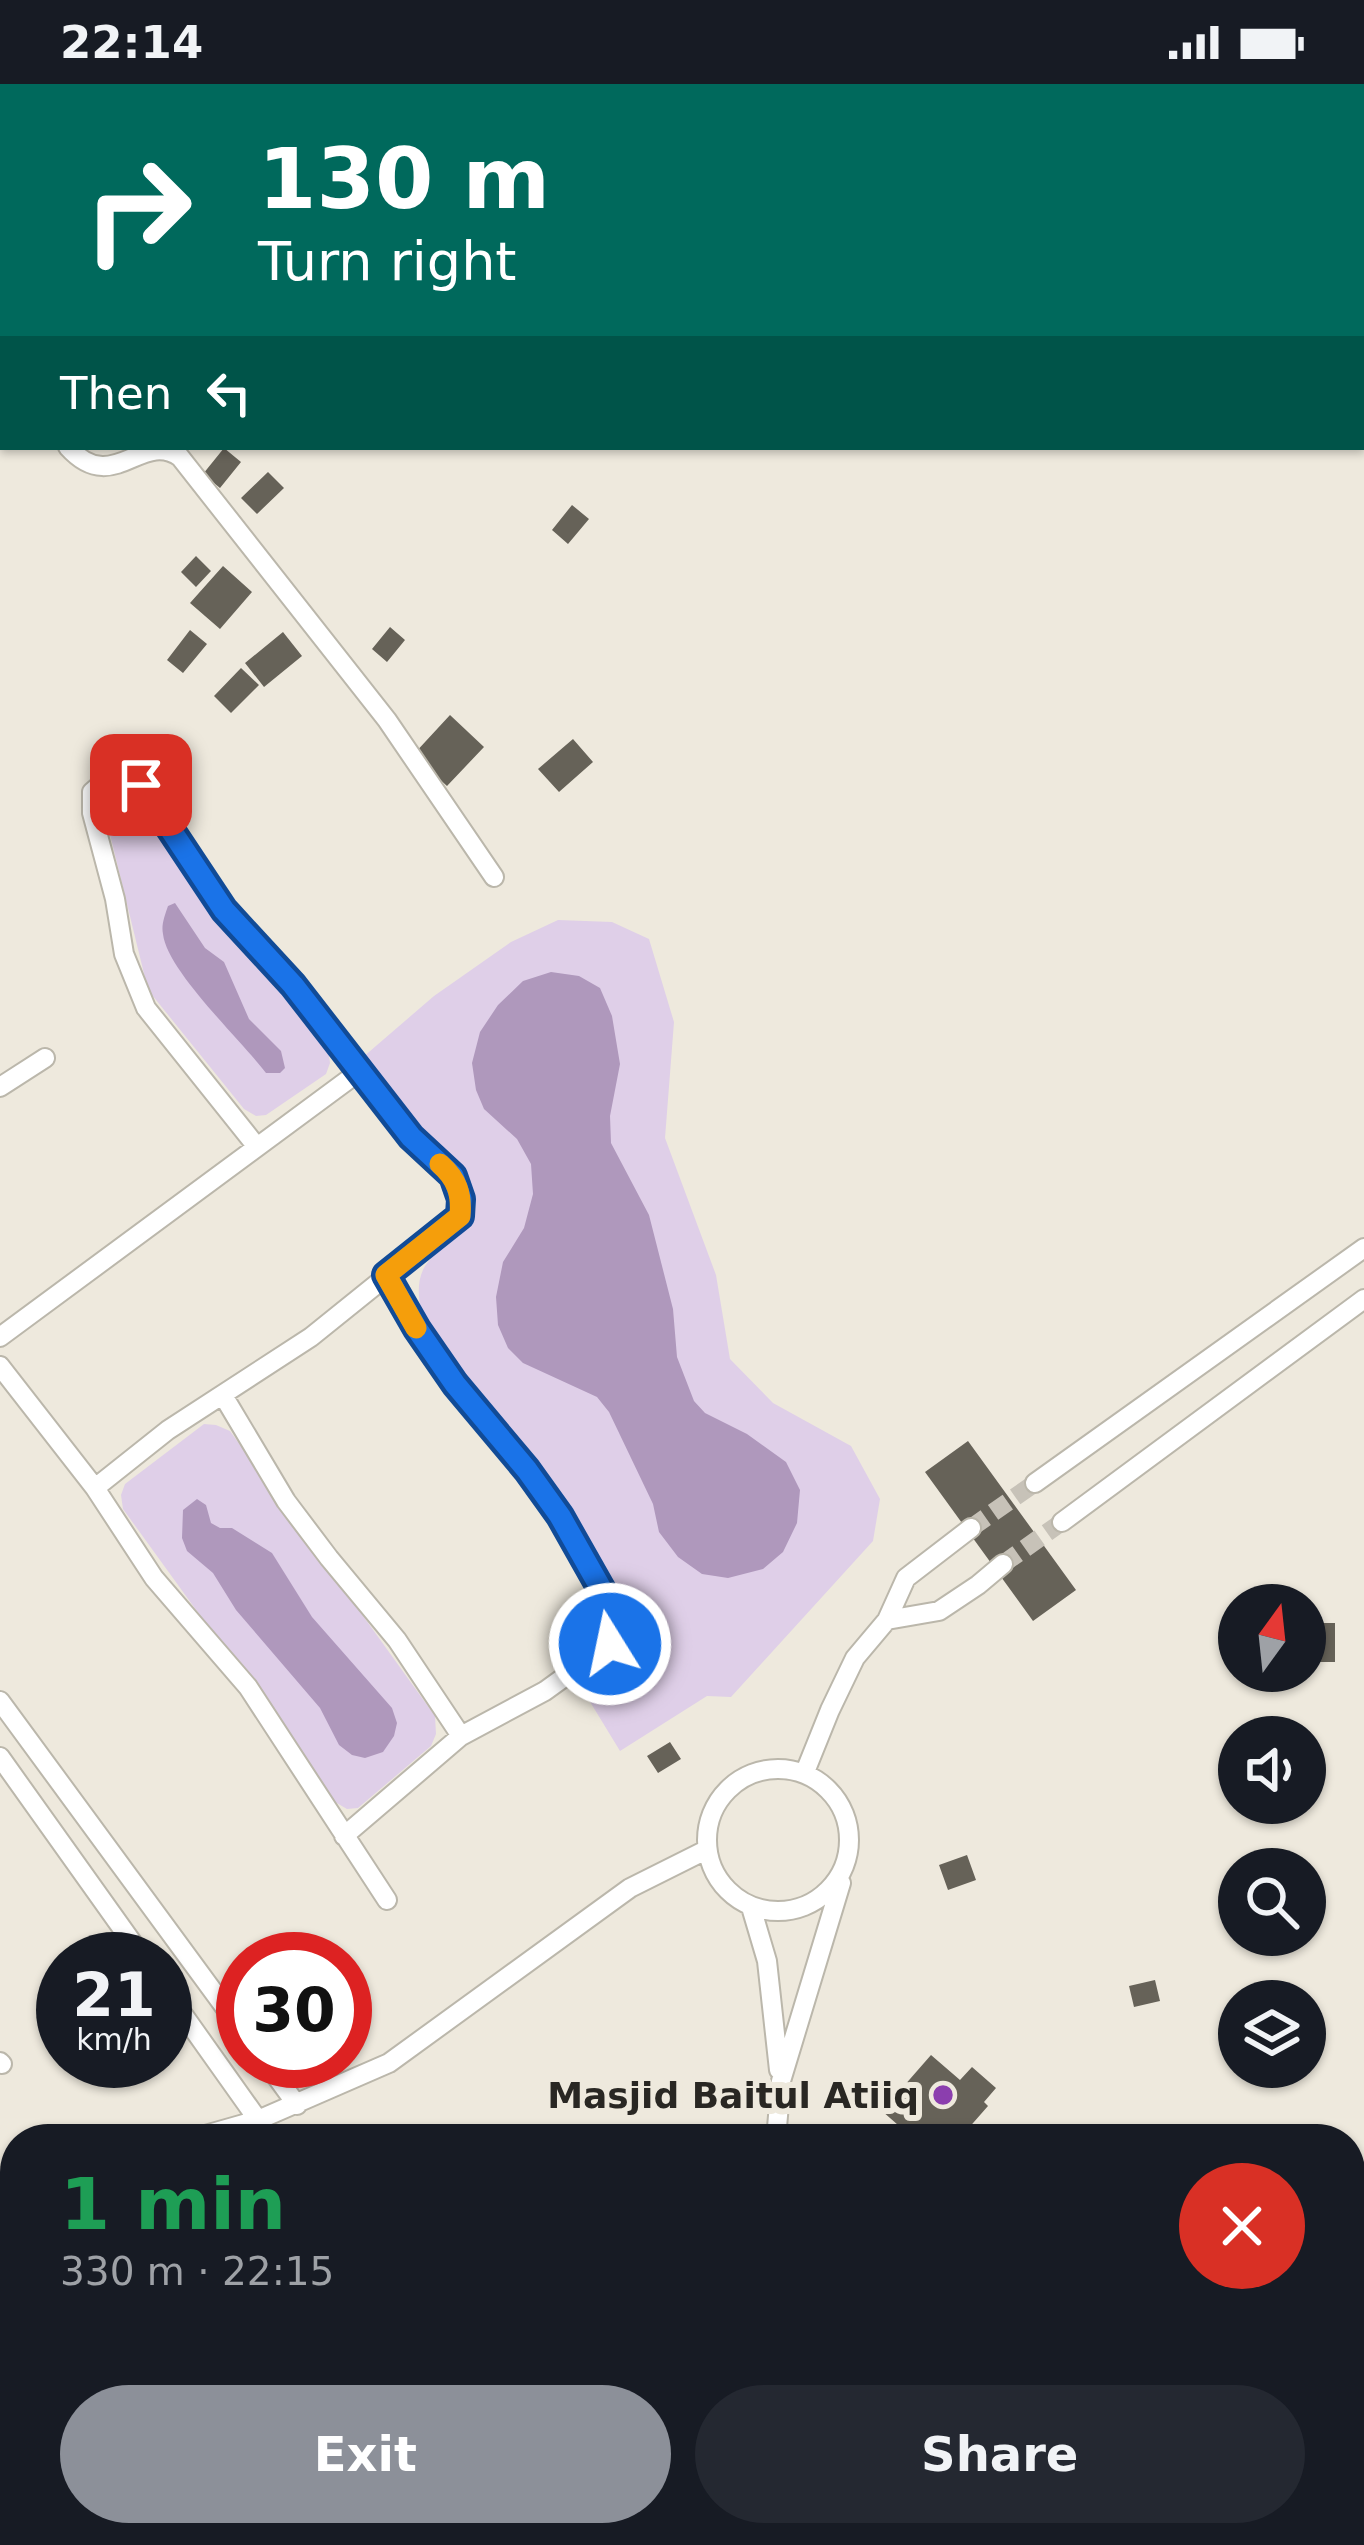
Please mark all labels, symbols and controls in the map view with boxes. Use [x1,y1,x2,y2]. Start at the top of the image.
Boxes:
text: 22:14 [60,16,203,69]
text: 130 m [258,130,550,228]
icon: right [60,132,216,288]
text: Turn right [258,230,517,293]
icon: left [196,360,262,426]
text: Then [60,367,172,420]
pin [90,734,192,836]
icon: arrive [108,752,174,818]
position arrow [547,1581,673,1707]
north arrow [1218,1584,1326,1692]
map controls [1218,1584,1326,2088]
button: sound [1218,1716,1326,1824]
button: search [1218,1848,1326,1956]
speed limit sign: 30 [216,1932,372,2088]
text: 21 [72,1960,156,2030]
button: layers [1218,1980,1326,2088]
text: km/h [76,2022,152,2057]
place label: Masjid Baitul Atiiq [547,2075,919,2116]
marker: Masjid Baitul Atiiq [930,2082,956,2108]
text: 1 min [60,2162,286,2246]
button: close [1179,2163,1305,2289]
text: 330 m · 22:15 [60,2249,334,2294]
button: Exit [60,2385,671,2523]
button: Share [695,2385,1305,2523]

